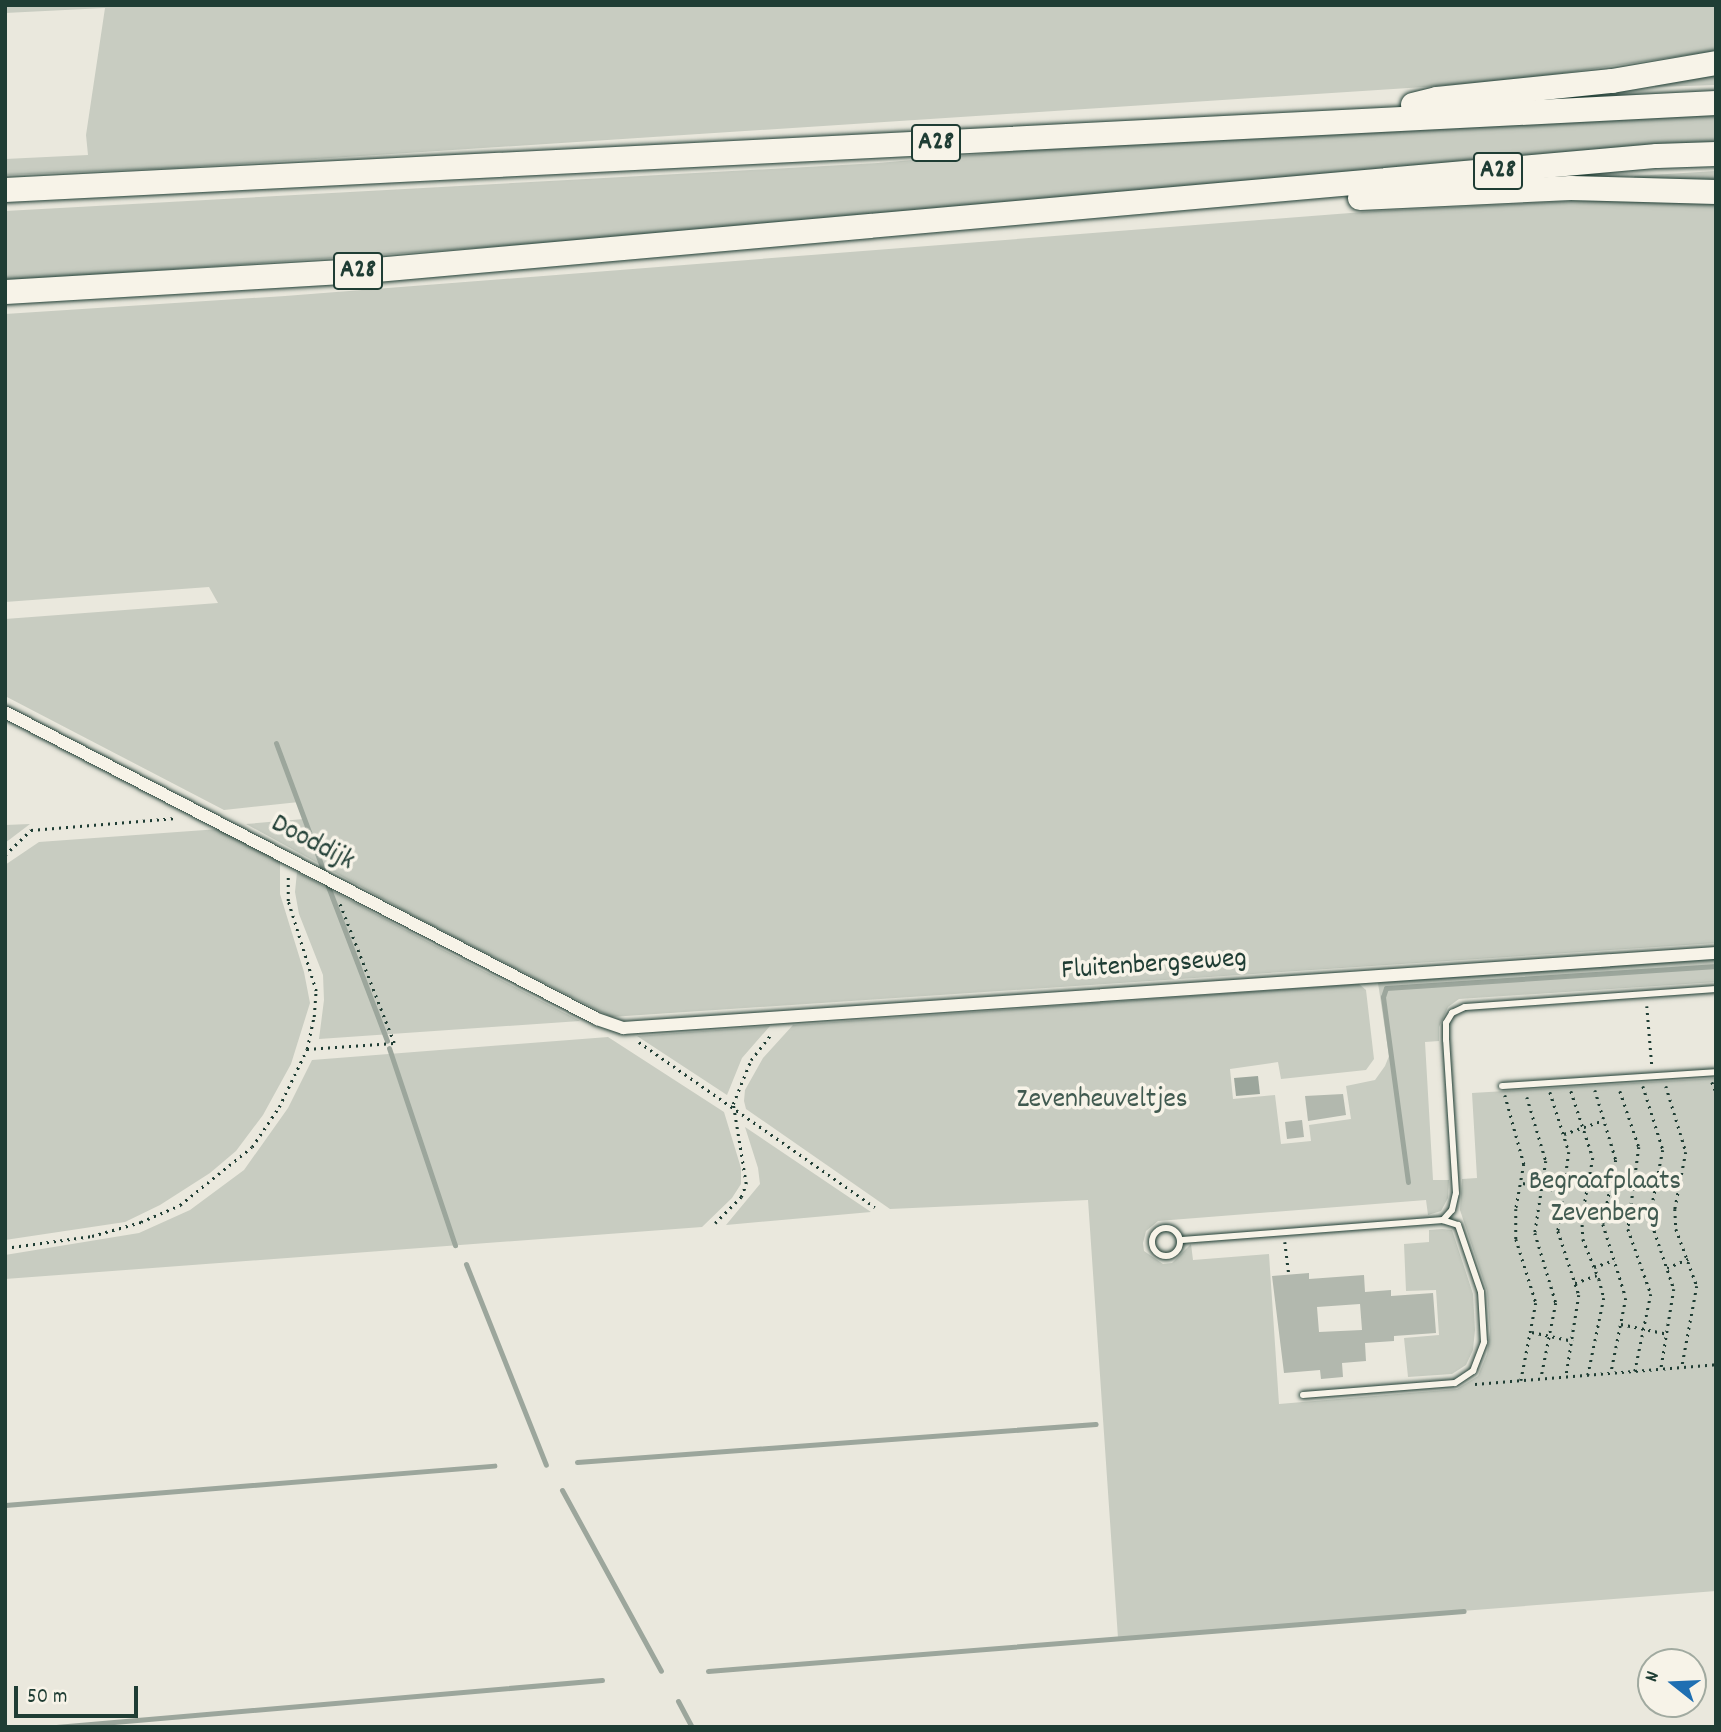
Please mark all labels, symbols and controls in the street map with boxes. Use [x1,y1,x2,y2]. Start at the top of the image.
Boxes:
road number: A28 [910,120,962,166]
road number: A28 [1472,148,1524,194]
road number: A28 [332,248,384,294]
street label: Dooddijk [265,808,359,880]
street label: Fluitenbergseweg [1060,943,1248,989]
park label: Zevenheuveltjes [1016,1084,1188,1118]
park label: Begraafplaats Zevenberg [1529,1166,1681,1232]
north arrow [1637,1648,1707,1718]
text: N [1639,1668,1668,1686]
scale bar [18,1672,142,1716]
text: 50 m [27,1683,67,1713]

